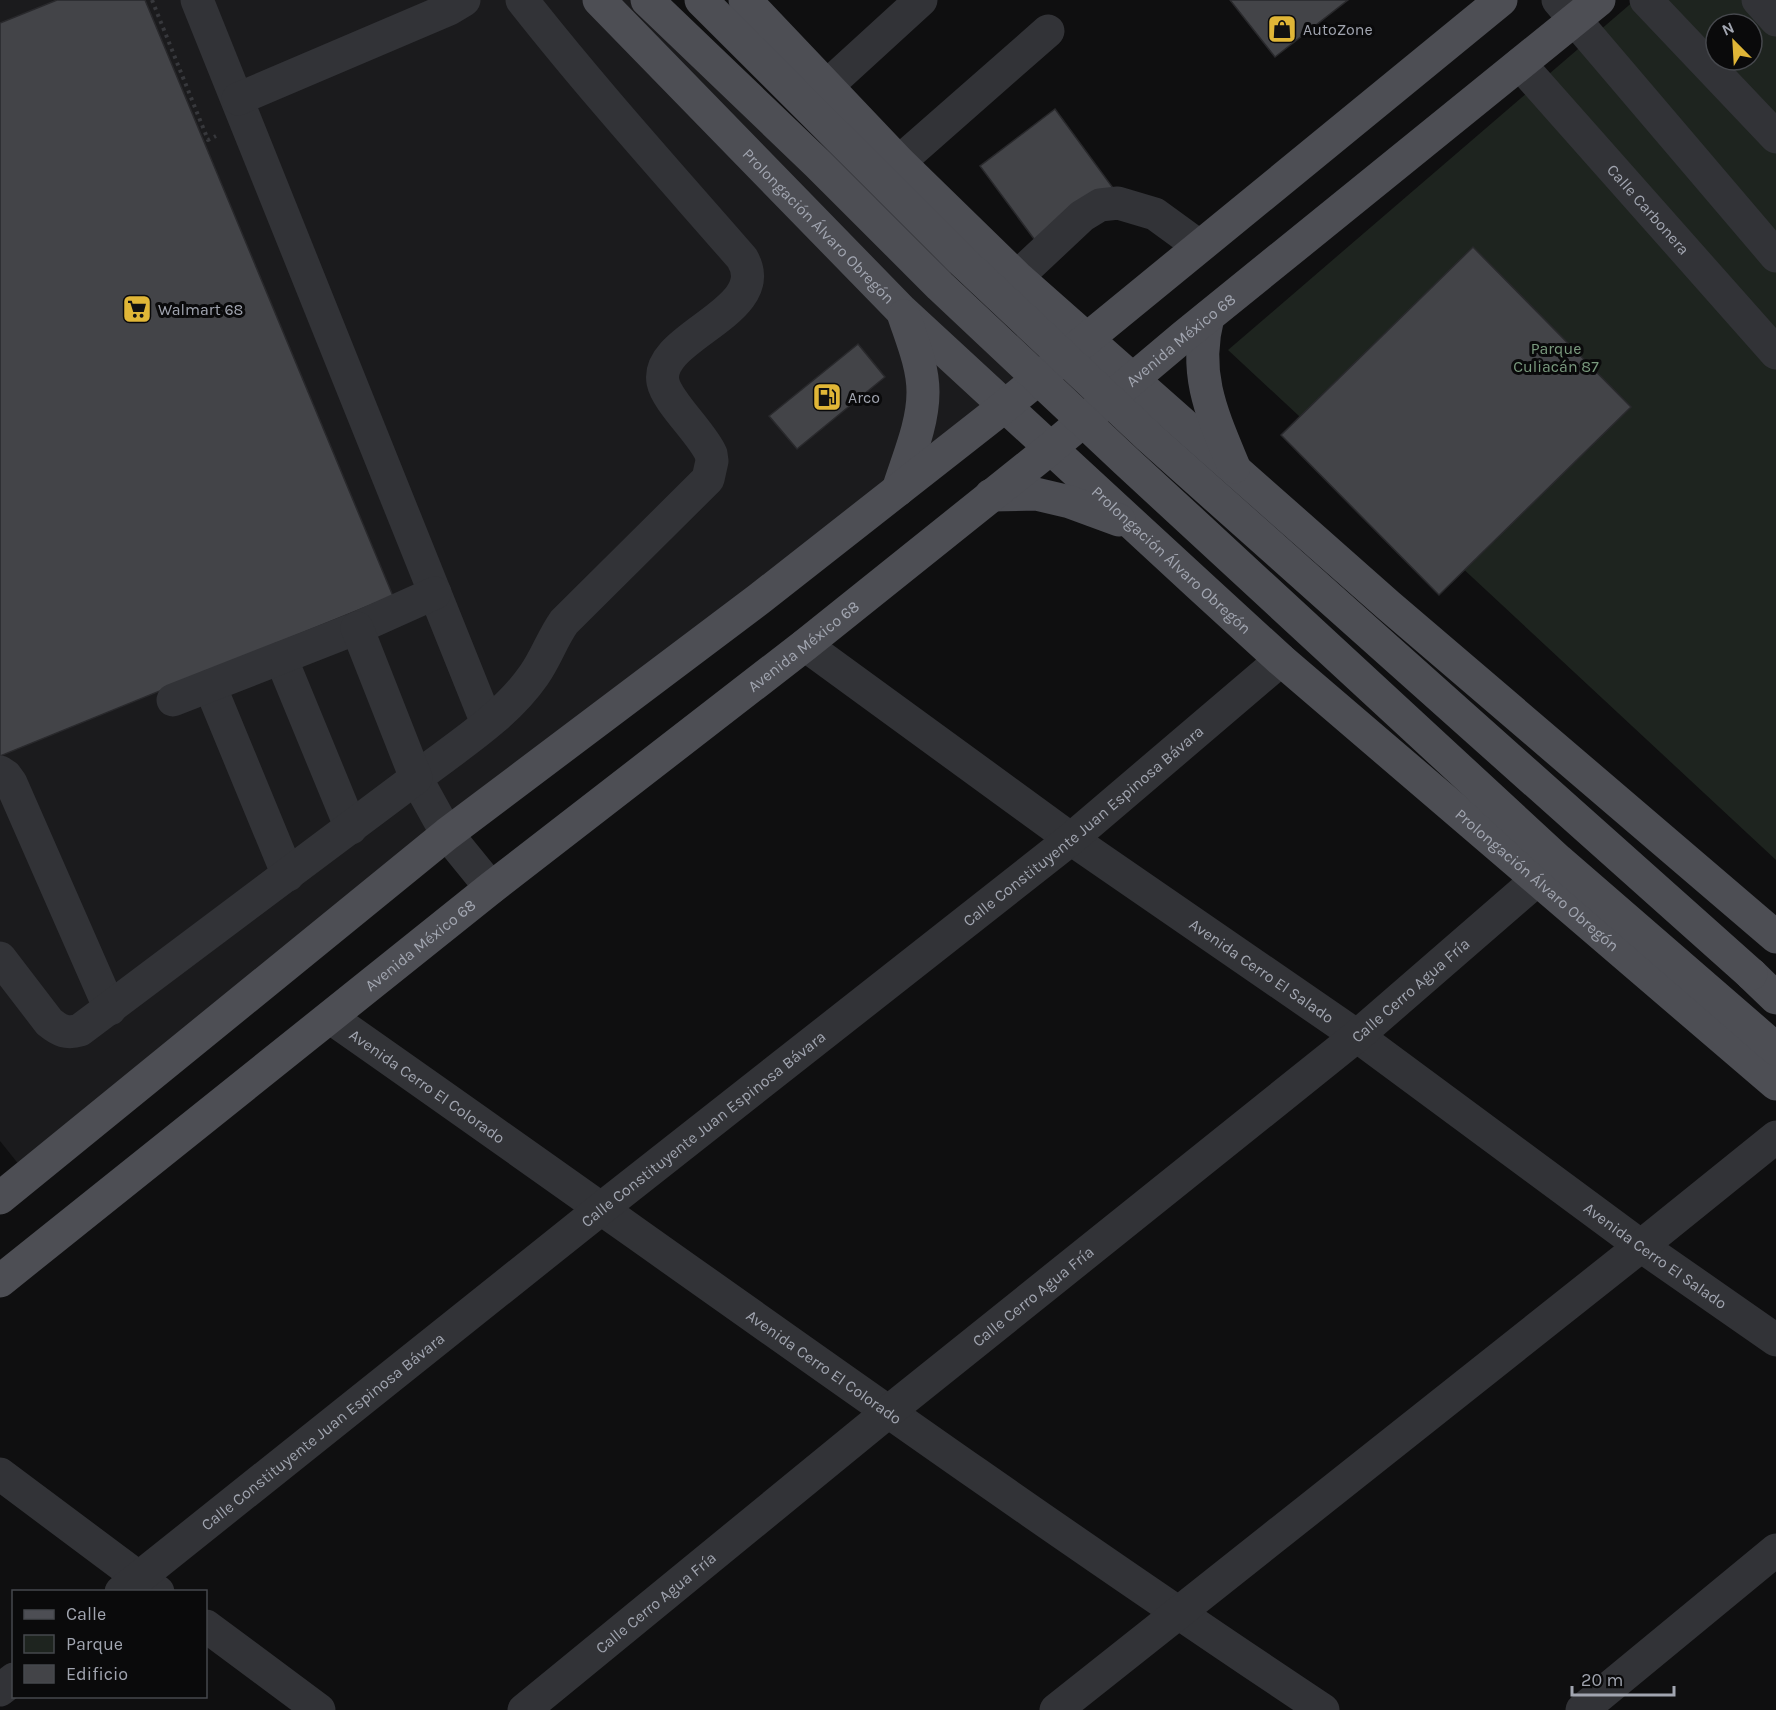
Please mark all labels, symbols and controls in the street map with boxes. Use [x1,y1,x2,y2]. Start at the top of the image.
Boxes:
north arrow [1704,12,1764,72]
shop icon: AutoZone [1266,13,1298,45]
text: N [1719,18,1737,40]
place label: AutoZone [1303,20,1373,39]
street label: Prolongación Álvaro Obregón [739,144,899,307]
street label: Calle Carbonera [1603,160,1694,258]
street label: Avenida México 68 [1122,289,1239,390]
supermarket icon: Walmart 68 [121,293,153,325]
place label: Walmart 68 [158,300,243,319]
park label: Parque Culiacán 87 [1513,339,1599,376]
fuel station icon: Arco [811,381,843,413]
place label: Arco [848,388,880,407]
street label: Prolongación Álvaro Obregón [1088,482,1255,638]
street label: Avenida México 68 [744,596,863,695]
street label: Calle Constituyente Juan Espinosa Bávara [959,721,1207,930]
street label: Prolongación Álvaro Obregón [1452,804,1623,955]
street label: Avenida México 68 [361,895,479,995]
street label: Avenida Cerro El Salado [1186,914,1338,1027]
street label: Calle Cerro Agua Fría [1347,933,1473,1046]
street label: Avenida Cerro El Colorado [346,1025,509,1147]
street label: Calle Constituyente Juan Espinosa Bávara [577,1026,829,1231]
street label: Avenida Cerro El Salado [1580,1198,1731,1313]
street label: Calle Cerro Agua Fría [968,1242,1097,1350]
street label: Avenida Cerro El Colorado [743,1305,906,1428]
street label: Calle Constituyente Juan Espinosa Bávara [197,1328,448,1534]
street label: Calle Cerro Agua Fría [591,1547,720,1657]
legend [12,1590,207,1698]
text: Calle [66,1603,106,1625]
text: Parque [66,1633,123,1655]
scale bar [1572,1659,1674,1697]
text: Edificio [66,1663,128,1685]
text: 20 m [1581,1669,1623,1691]

